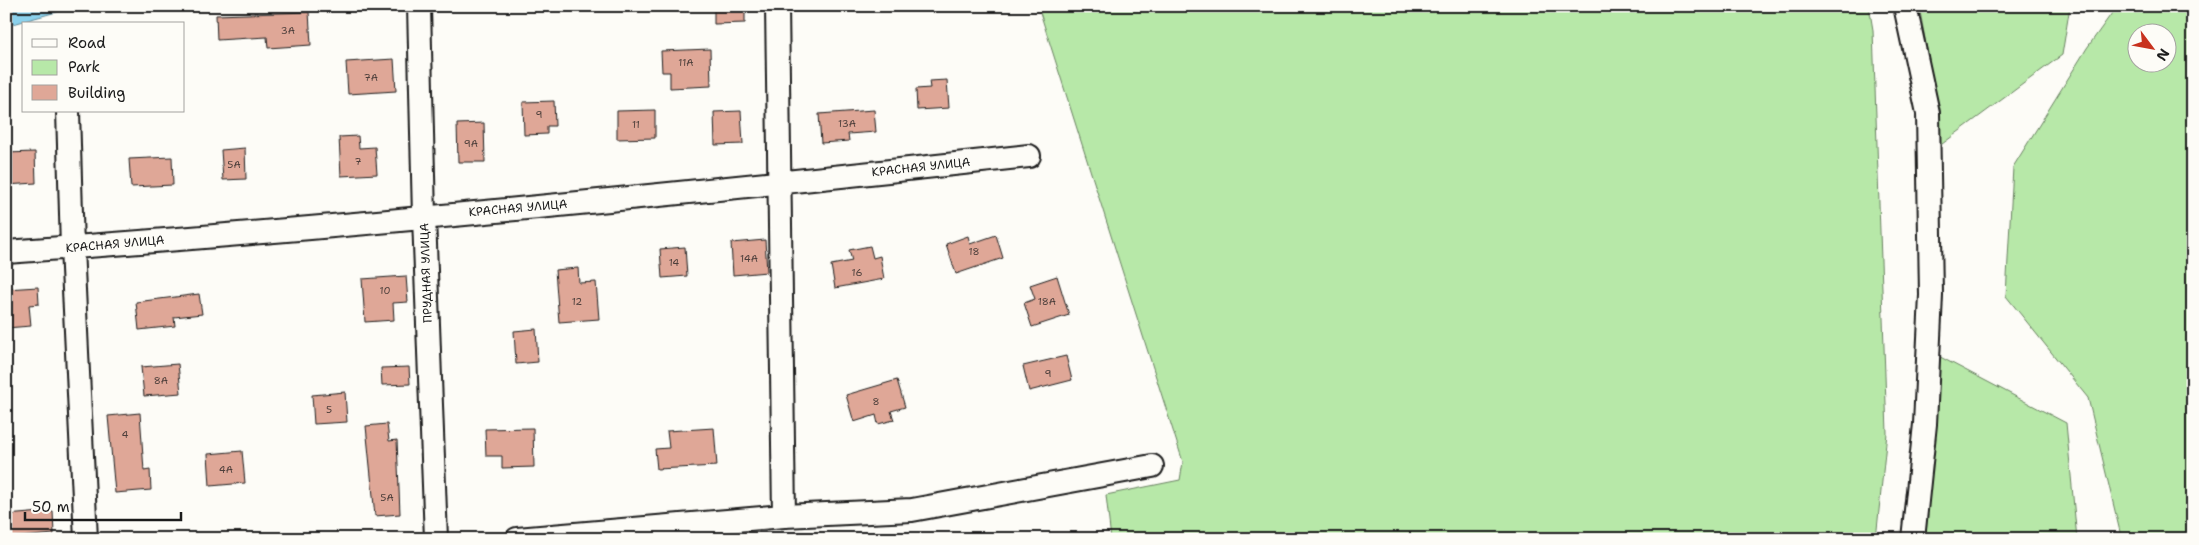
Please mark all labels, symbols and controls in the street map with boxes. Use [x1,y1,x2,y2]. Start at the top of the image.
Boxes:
legend [22,22,185,112]
north arrow [2126,22,2176,72]
house number: 3А [281,24,295,37]
text: Road [68,33,106,53]
text: N [2152,45,2174,64]
house number: 11А [678,56,694,69]
text: Park [68,57,100,77]
house number: 7А [364,71,378,84]
text: Building [68,83,125,103]
house number: 9 [536,108,543,121]
house number: 13А [838,117,856,130]
house number: 11 [632,118,640,131]
house number: 9А [464,137,478,150]
street label: КРАСНАЯ УЛИЦА [871,154,971,180]
house number: 7 [355,155,362,168]
house number: 5А [227,158,241,171]
street label: КРАСНАЯ УЛИЦА [468,196,568,220]
street label: ПРУДНАЯ УЛИЦА [416,222,436,323]
street label: КРАСНАЯ УЛИЦА [65,232,165,256]
house number: 18 [968,245,980,258]
house number: 14А [740,252,758,265]
house number: 14 [669,256,679,269]
house number: 16 [852,266,862,279]
house number: 10 [380,284,390,297]
house number: 12 [572,295,582,308]
house number: 18А [1038,295,1056,308]
house number: 9 [1045,367,1052,380]
house number: 8А [154,374,168,387]
house number: 8 [873,395,880,408]
house number: 5 [326,403,332,416]
house number: 4 [122,428,129,441]
house number: 4А [219,463,233,476]
scale bar [25,490,181,522]
house number: 5А [380,491,394,504]
text: 50 m [32,497,70,517]

